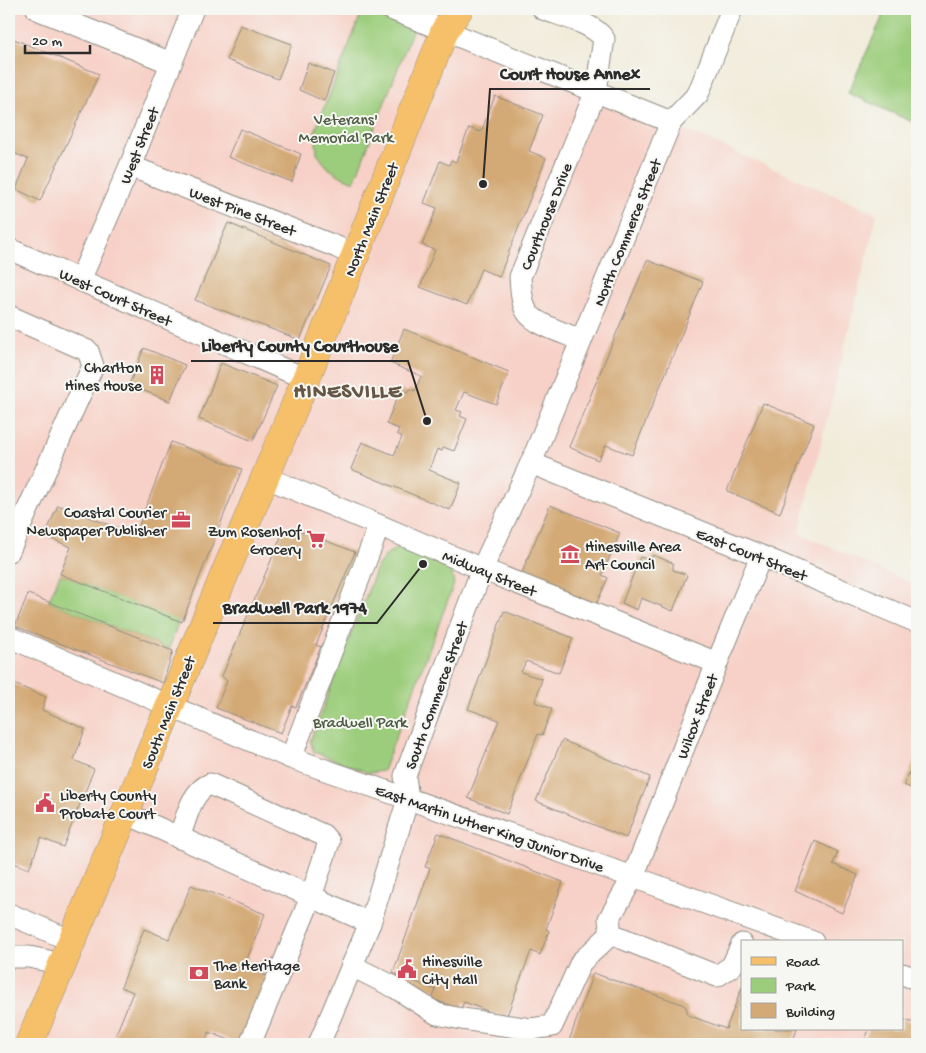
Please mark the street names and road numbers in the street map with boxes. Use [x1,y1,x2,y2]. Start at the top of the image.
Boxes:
street label: West Street [117,104,166,187]
street label: North Commerce Street [591,156,668,310]
street label: North Main Street [342,159,405,280]
street label: Courthouse Drive [518,160,579,274]
street label: West Pine Street [186,184,299,243]
street label: West Court Street [55,266,175,333]
street label: East Court Street [692,525,810,588]
street label: Midway Street [439,548,540,603]
street label: South Commerce Street [403,618,474,773]
street label: South Main Street [139,653,202,772]
street label: Wilcox Street [674,671,725,762]
street label: East Martin Luther King Junior Drive [372,782,606,879]

